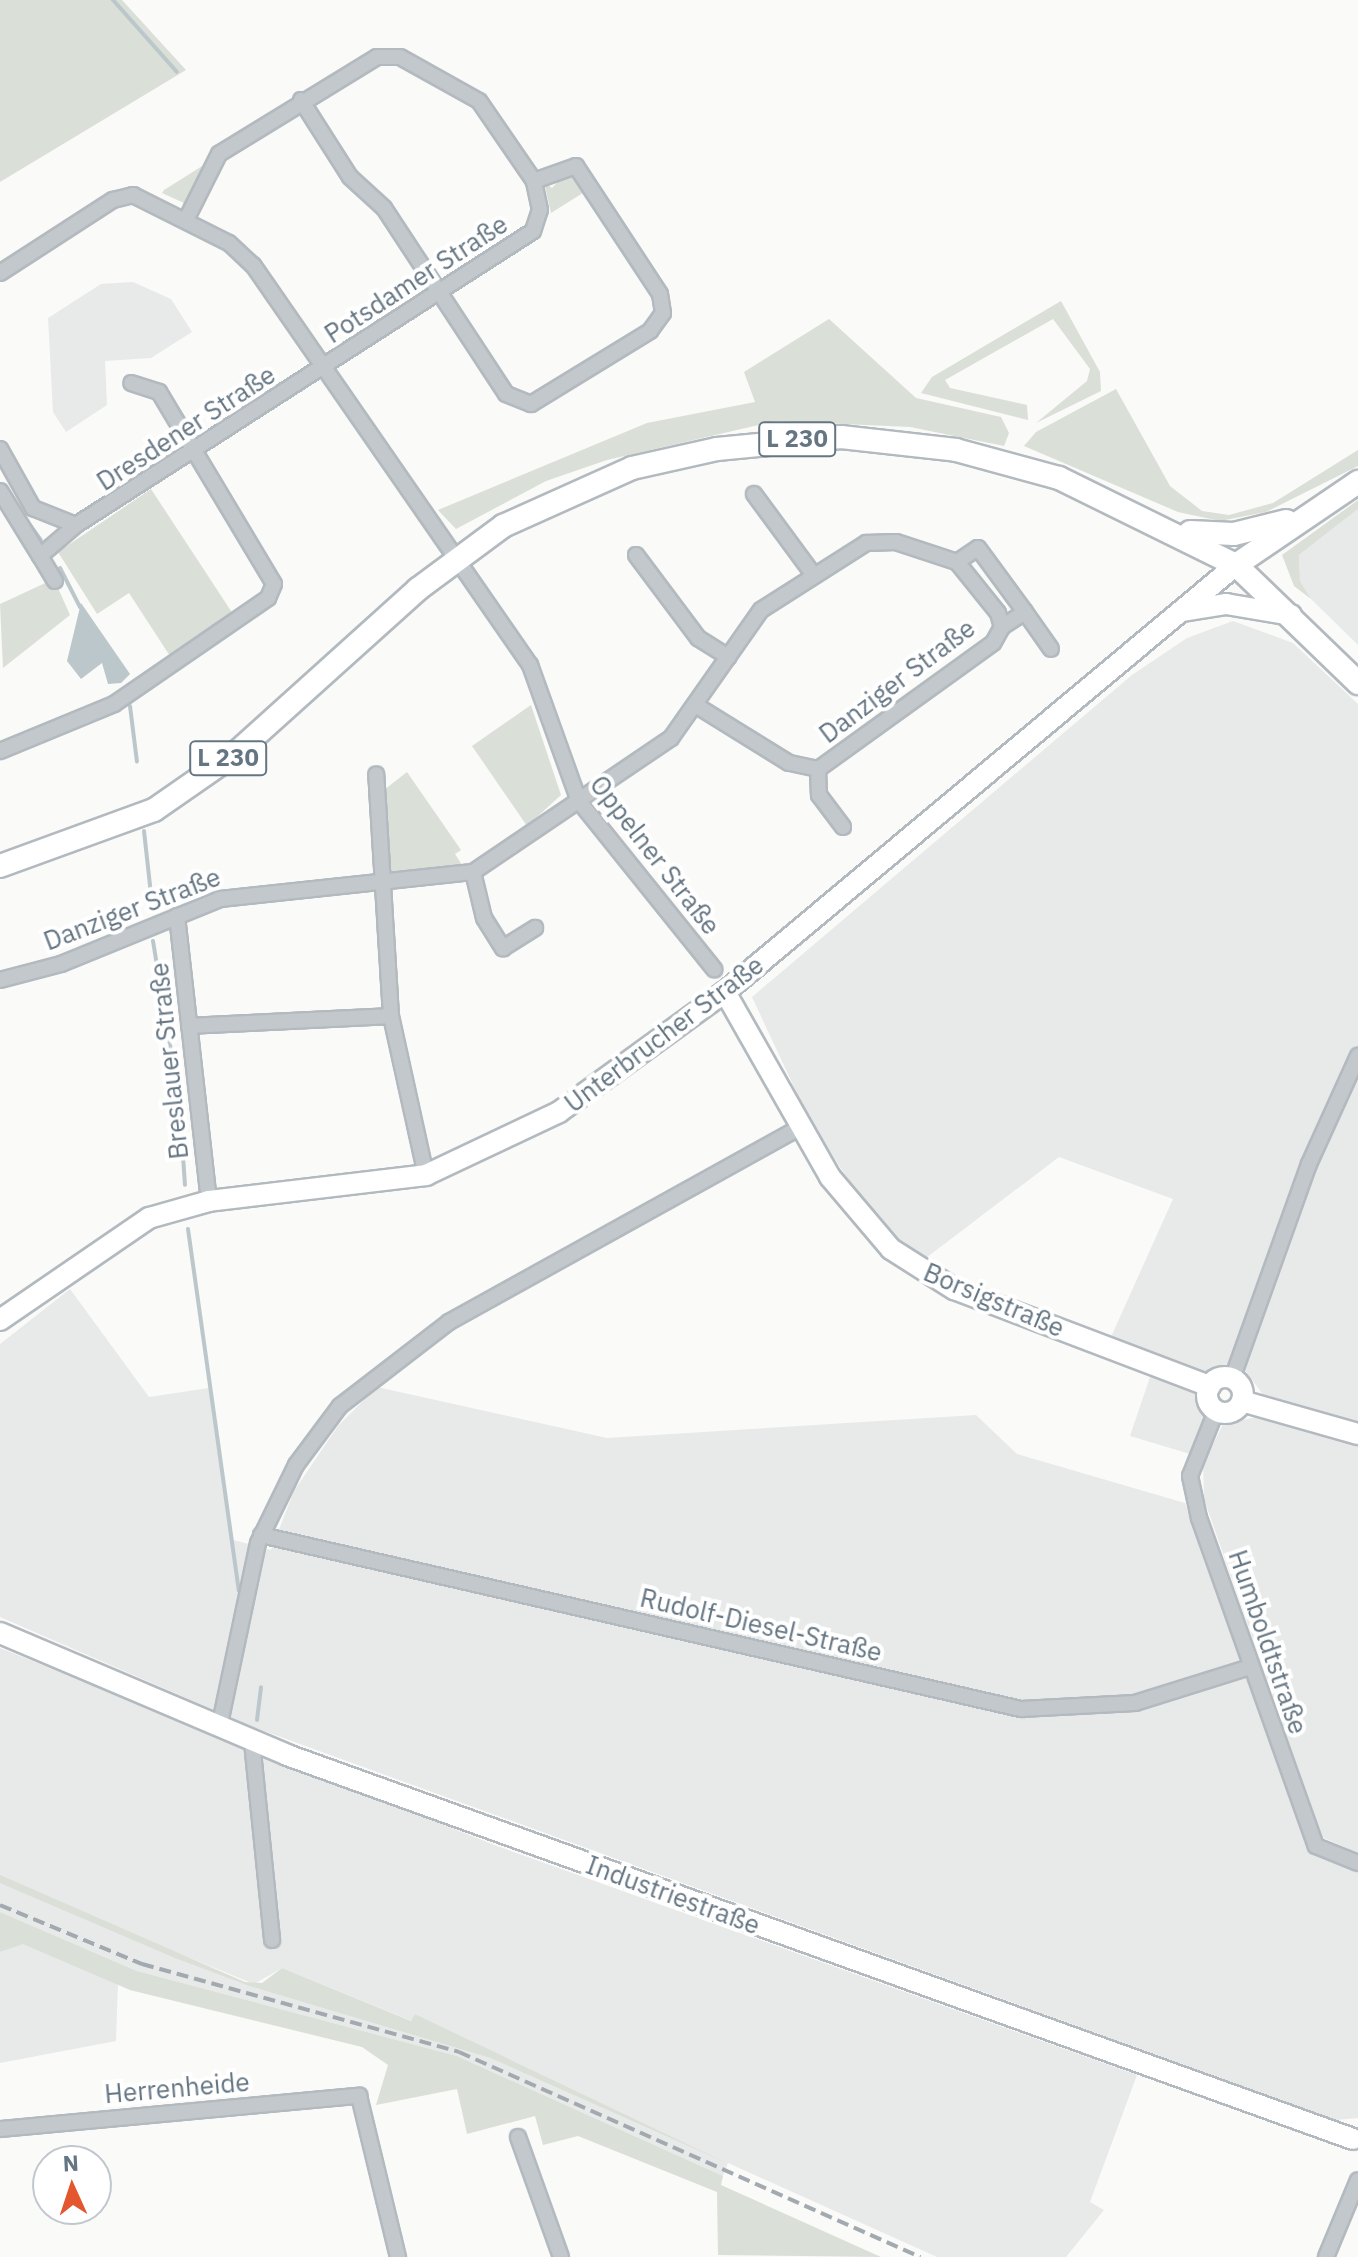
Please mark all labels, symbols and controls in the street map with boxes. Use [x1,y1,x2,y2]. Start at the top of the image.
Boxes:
street label: Potsdamer Straße [319,208,513,350]
street label: Dresdener Straße [91,359,281,497]
road number: L 230 [757,419,837,459]
street label: Danziger Straße [813,612,981,750]
road number: L 230 [188,738,268,778]
street label: Oppelner Straße [583,769,727,941]
street label: Danziger Straße [39,861,225,957]
street label: Unterbrucher Straße [558,949,770,1119]
street label: Breslauer Straße [143,961,195,1161]
street label: Borsigstraße [919,1256,1069,1344]
street label: Humboldtstraße [1222,1546,1314,1738]
street label: Rudolf-Diesel-Straße [637,1582,885,1668]
street label: Industriestraße [582,1849,764,1941]
street label: Herrenheide [103,2066,251,2110]
north arrow [32,2145,112,2225]
text: N [62,2148,80,2177]

